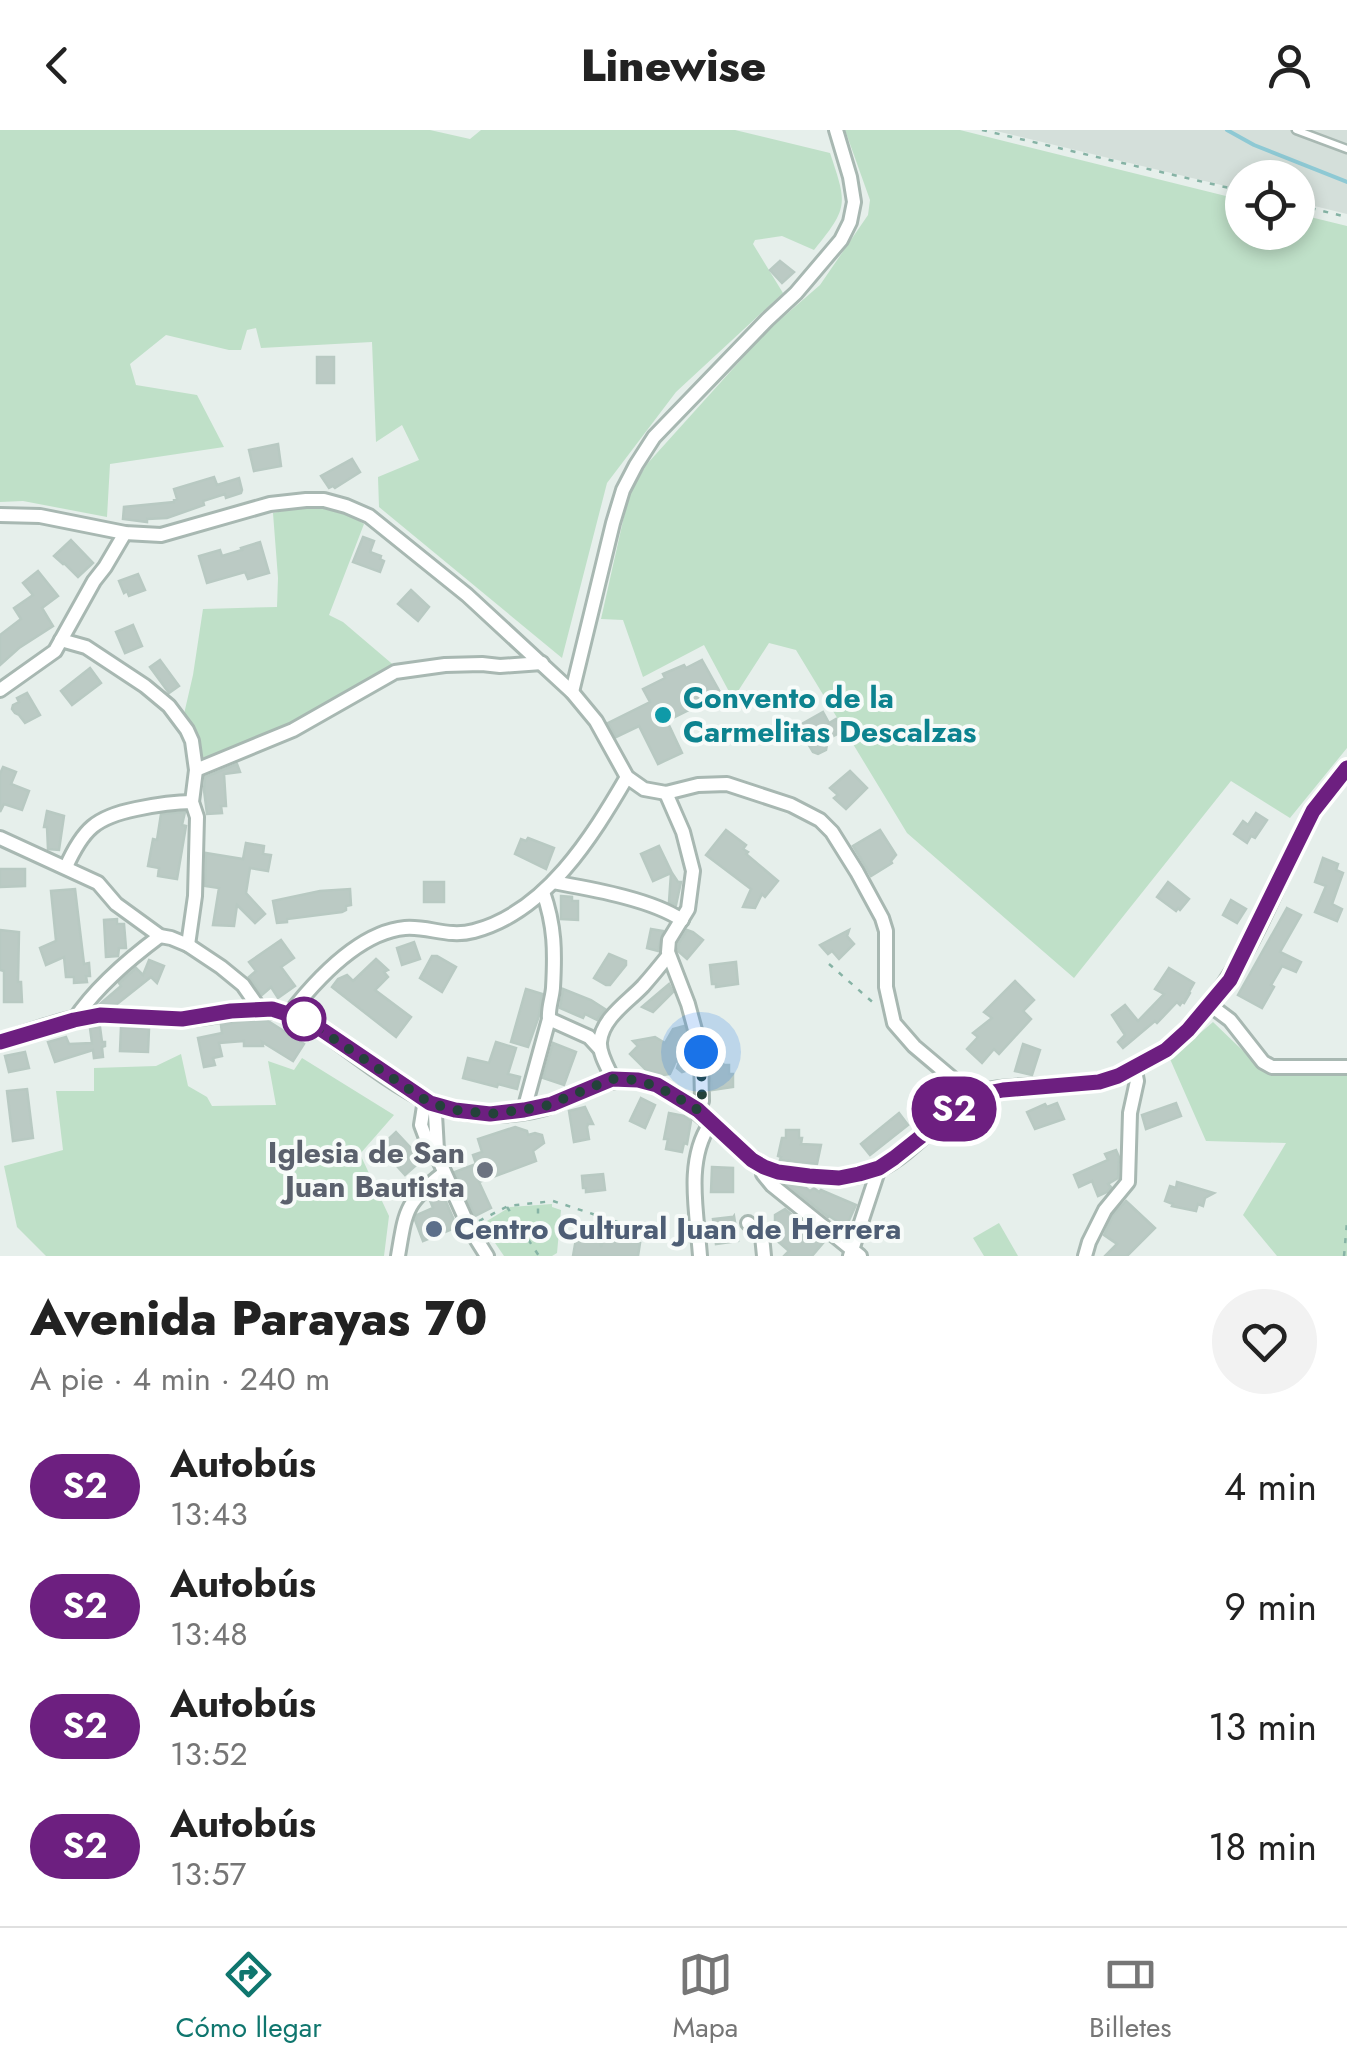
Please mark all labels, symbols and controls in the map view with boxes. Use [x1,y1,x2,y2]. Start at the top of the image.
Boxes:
text: Linewise [581,33,766,98]
icon: back [30,38,85,93]
icon: person [1262,38,1317,93]
map controls [1225,160,1315,250]
button: locate [1225,160,1315,250]
place label: Convento de la Carmelitas Descalzas [683,676,977,753]
marker: Convento de la Carmelitas Descalzas [652,704,674,726]
unlabelled marker [283,998,325,1040]
your location [676,1027,726,1077]
line badge: S2 [909,1076,999,1142]
text: S2 [932,1084,976,1134]
place label: Iglesia de San Juan Bautista [268,1131,465,1208]
marker: Iglesia de San Juan Bautista [474,1159,496,1181]
place label: Centro Cultural Juan de Herrera [454,1207,901,1250]
marker: Centro Cultural Juan de Herrera [423,1218,445,1240]
text: Avenida Parayas 70 [30,1284,487,1353]
button: heart [1212,1289,1317,1394]
text: A pie · 4 min · 240 m [30,1356,330,1402]
text: Autobús [170,1436,316,1491]
text: 4 min [1224,1459,1317,1514]
text: S2 [63,1461,107,1511]
text: 13:43 [170,1491,248,1537]
text: Autobús [170,1556,316,1611]
text: 9 min [1224,1579,1317,1634]
text: S2 [63,1581,107,1631]
text: 13:48 [170,1611,248,1657]
text: Autobús [170,1676,316,1731]
text: 13 min [1208,1699,1317,1754]
text: S2 [63,1701,107,1751]
text: 13:52 [170,1731,248,1777]
text: Autobús [170,1796,316,1851]
text: 18 min [1208,1819,1317,1874]
text: S2 [63,1821,107,1871]
text: 13:57 [170,1851,246,1897]
tab: Cómo llegar [175,1947,322,2048]
tab: Mapa [673,1947,738,2048]
tab: Billetes [1089,1947,1172,2048]

